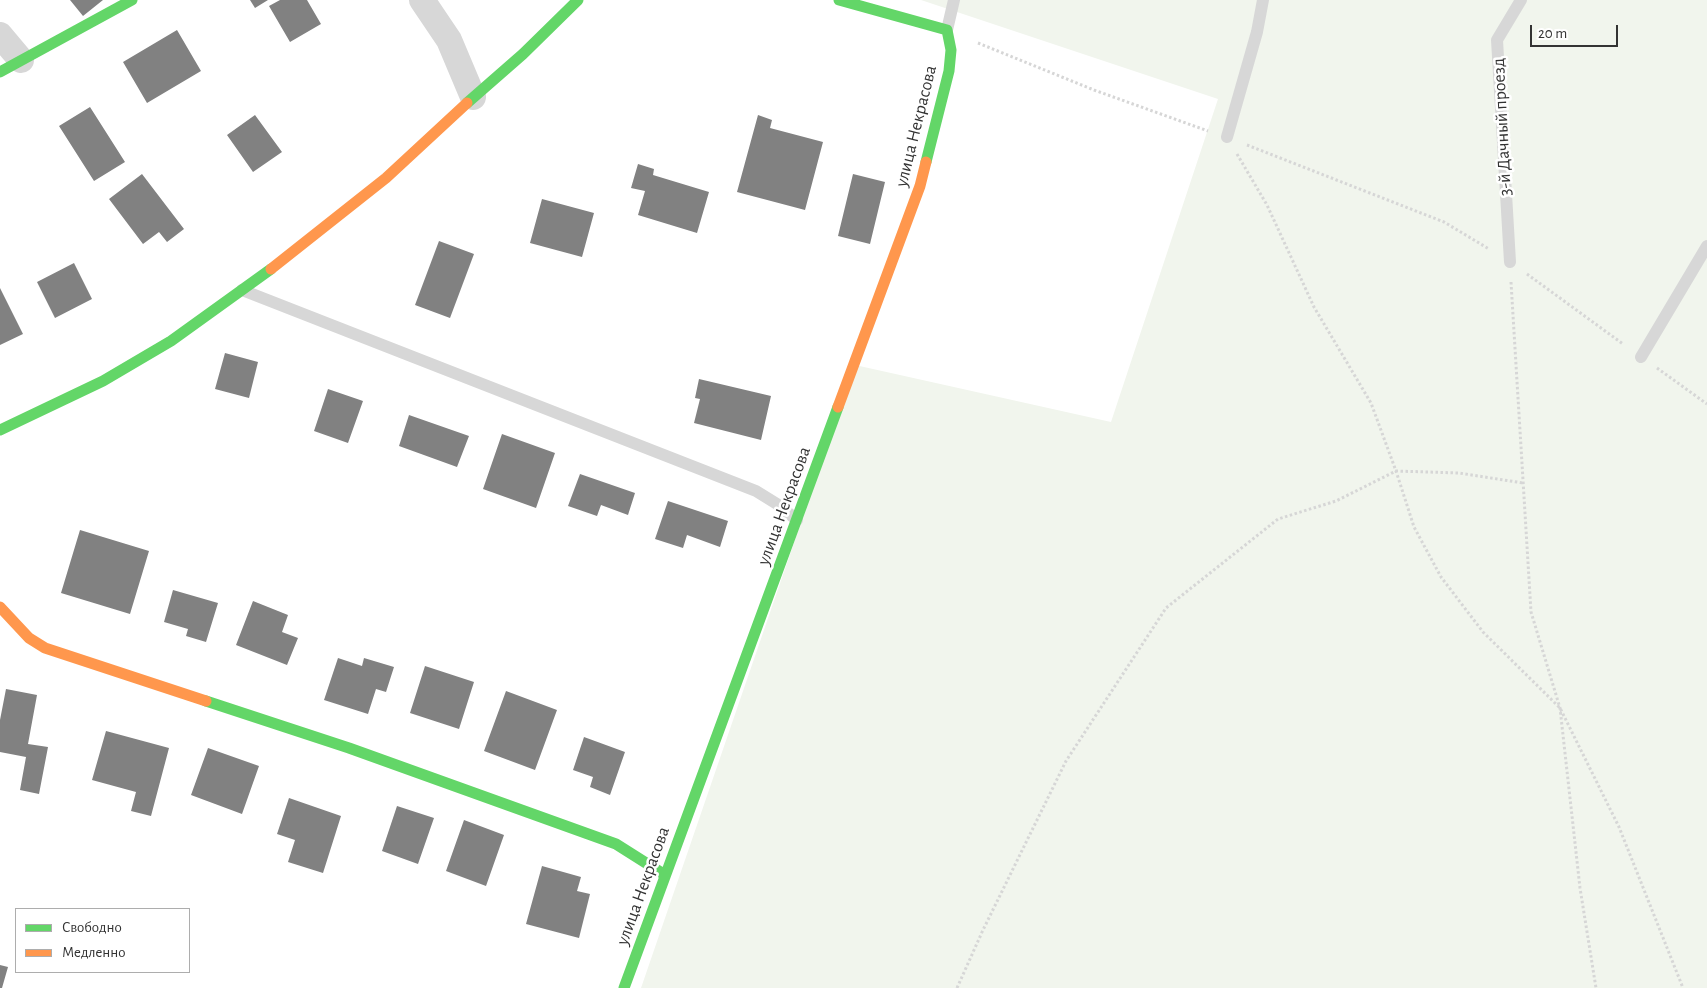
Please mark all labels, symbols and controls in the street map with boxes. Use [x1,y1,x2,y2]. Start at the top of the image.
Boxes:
scale bar [1532,15,1620,47]
text: 20 m [1538,26,1567,41]
street label: 3-й Дачный проезд [1488,57,1516,197]
street label: улица Некрасова [890,63,942,189]
street label: улица Некрасова [753,444,815,568]
street label: улица Некрасова [612,824,674,948]
legend [15,908,190,973]
text: Свободно [62,920,122,935]
text: Медленно [62,945,126,960]

